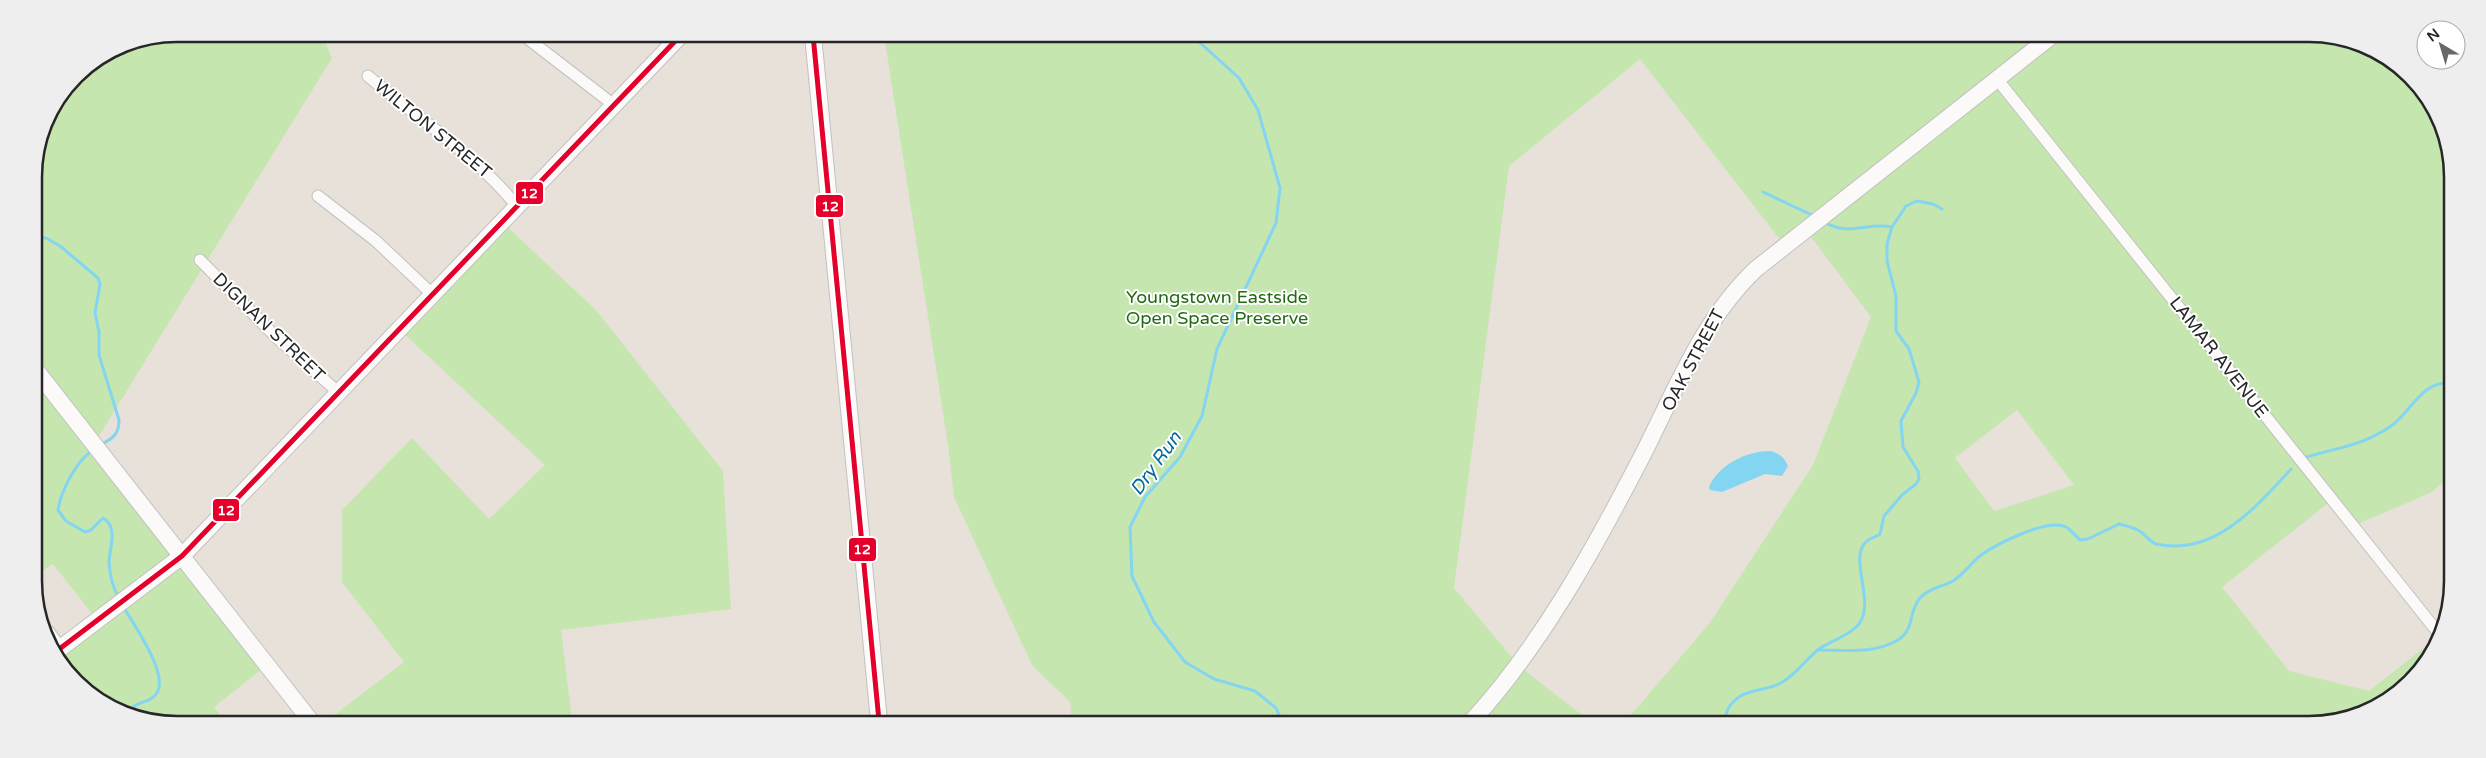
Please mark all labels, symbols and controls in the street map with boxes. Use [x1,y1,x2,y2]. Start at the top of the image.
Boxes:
north arrow [2416,20,2466,70]
text: N [2424,25,2443,45]
street label: WILTON STREET [370,75,496,183]
line badge: 12 [515,181,544,205]
text: 12 [520,185,538,202]
line badge: 12 [815,194,844,218]
text: 12 [821,198,839,215]
street label: DIGNAN STREET [208,268,330,386]
park label: Youngstown Eastside Open Space Preserve [1126,286,1308,329]
street label: LAMAR AVENUE [2165,292,2273,422]
street label: OAK STREET [1657,305,1729,415]
water label: Dry Run [1125,427,1186,500]
line badge: 12 [212,498,240,522]
text: 12 [217,502,235,519]
line badge: 12 [848,537,877,562]
text: 12 [853,541,871,558]

